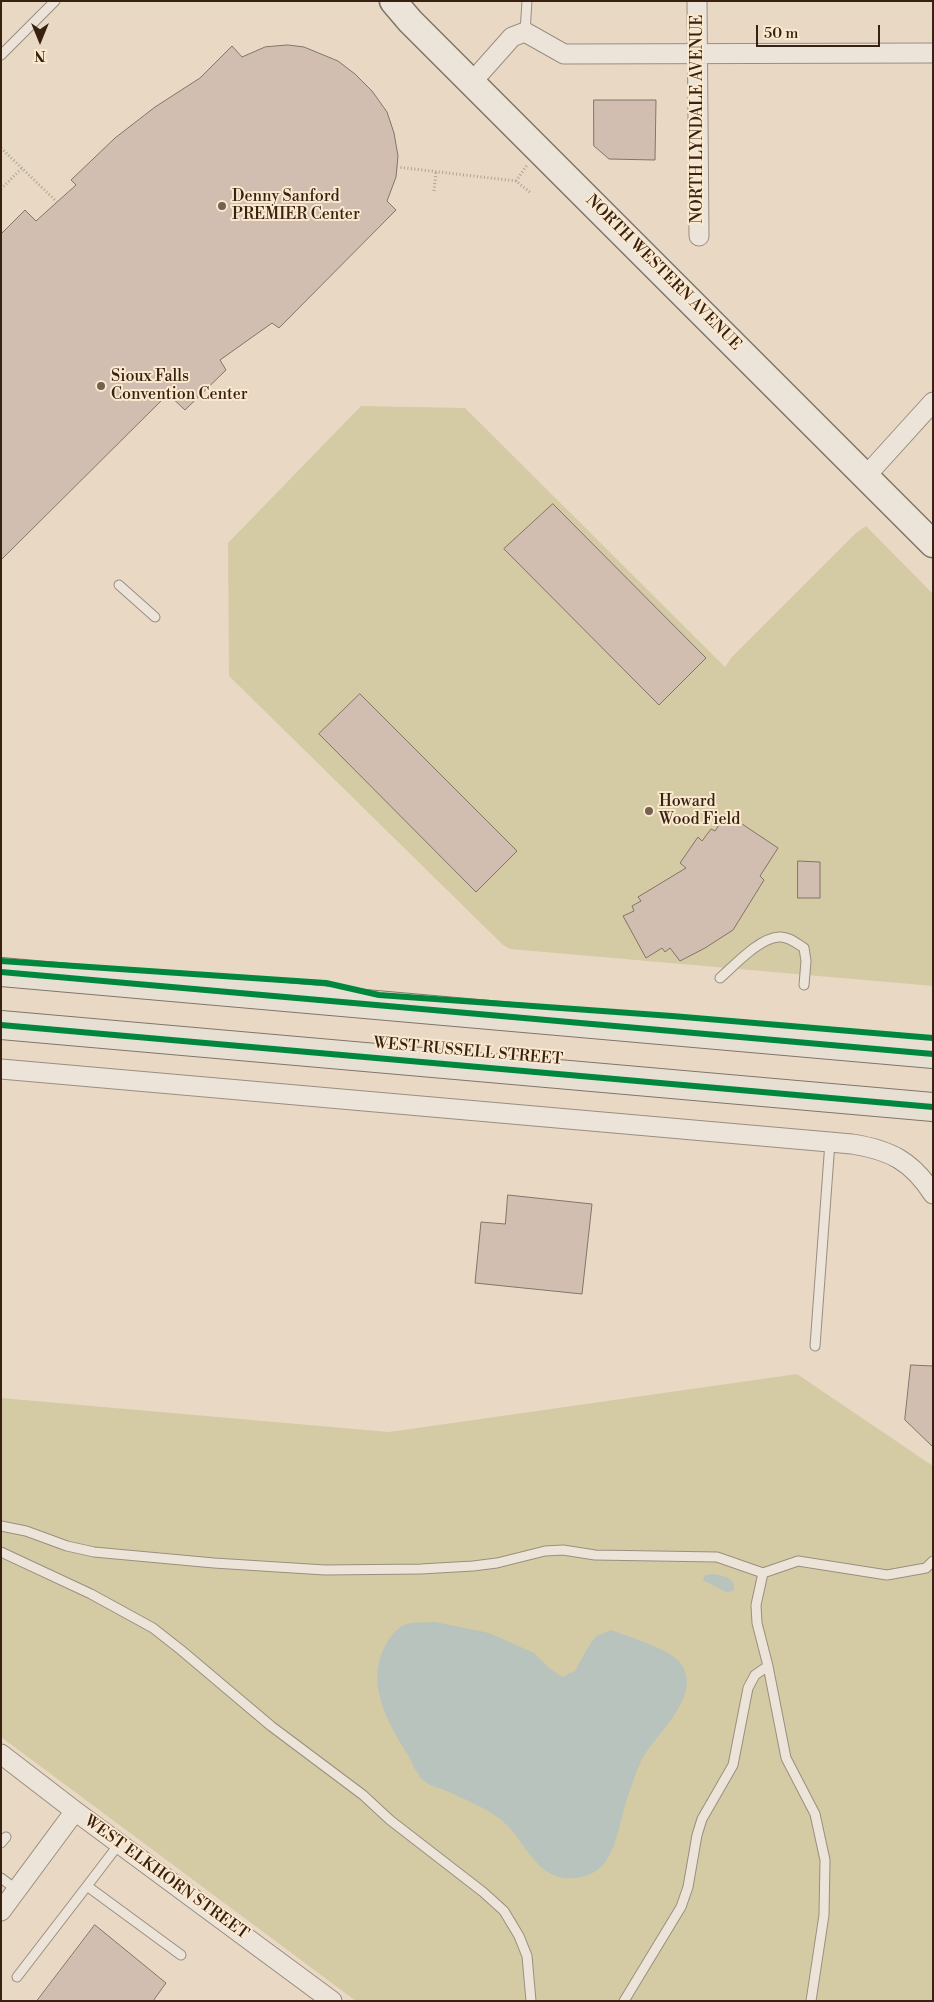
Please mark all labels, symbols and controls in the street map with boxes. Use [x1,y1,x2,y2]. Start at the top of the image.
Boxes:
north arrow [15,15,65,65]
street label: NORTH LYNDALE AVENUE [688,15,708,223]
scale bar [759,15,883,47]
text: 50 m [764,24,798,43]
text: N [34,46,46,64]
place label: Denny Sanford PREMIER Center [232,187,360,225]
street label: NORTH WESTERN AVENUE [581,191,745,355]
marker: Denny Sanford PREMIER Center [216,200,228,212]
place label: Sioux Falls Convention Center [111,367,248,405]
marker: Sioux Falls Convention Center [95,380,107,392]
place label: Howard Wood Field [659,792,740,830]
marker: Howard Wood Field [643,805,655,817]
street label: WEST RUSSELL STREET [372,1034,564,1070]
street label: WEST ELKHORN STREET [80,1812,252,1944]

